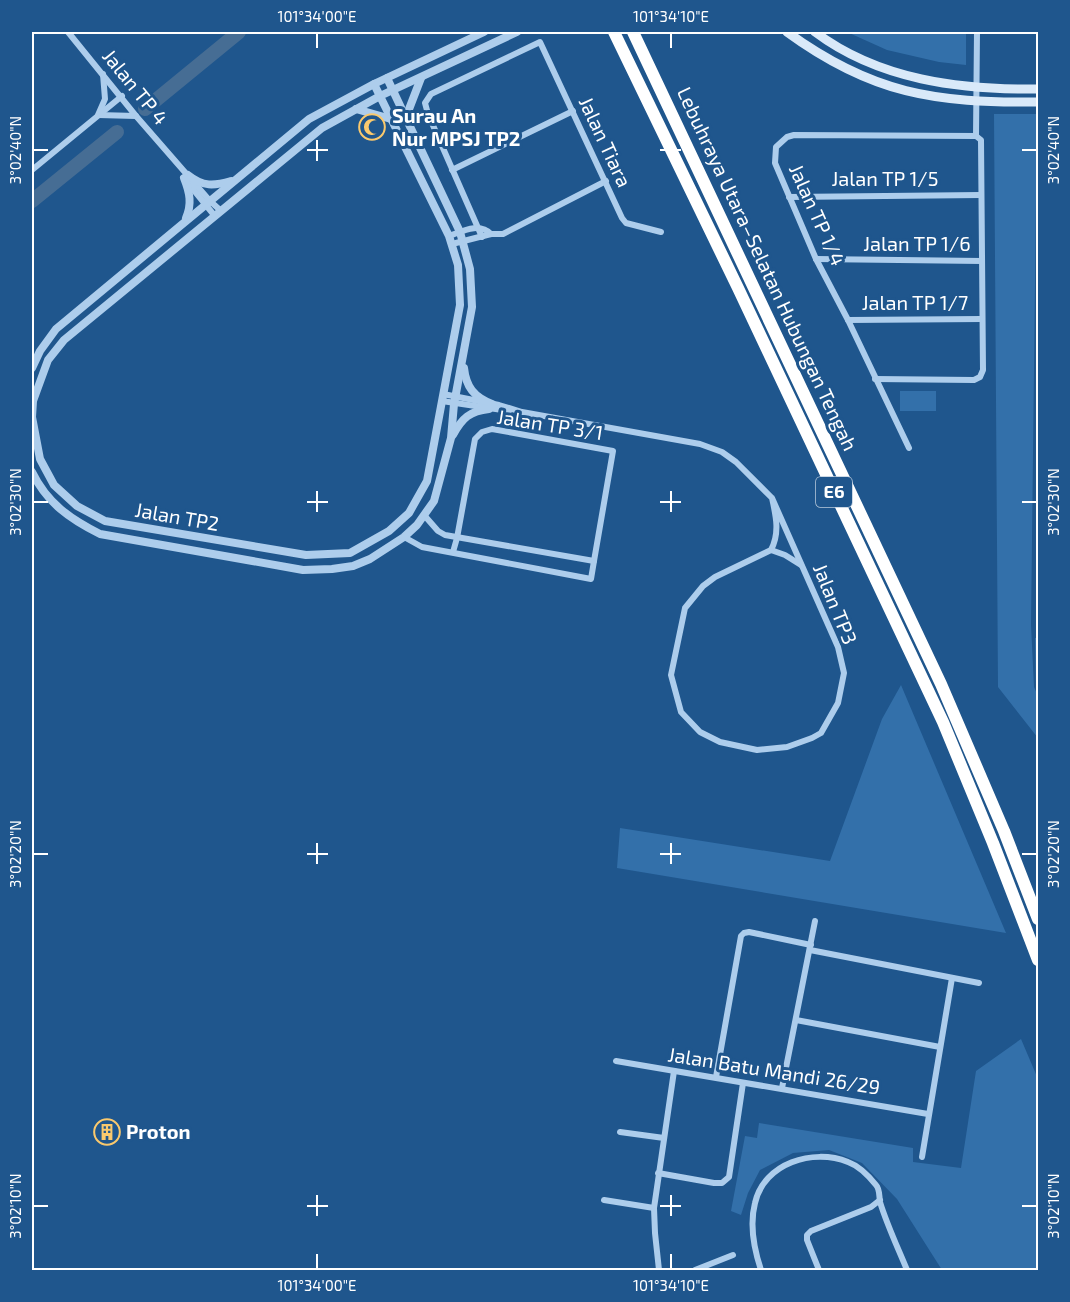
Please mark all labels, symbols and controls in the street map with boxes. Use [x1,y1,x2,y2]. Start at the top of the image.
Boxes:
text: 101°34'00"E [278,7,356,25]
text: 101°34'10"E [633,7,709,25]
street label: Jalan TP 4 [98,44,173,129]
street label: Lebuhraya Utara–Selatan Hubungan Tengah [673,83,863,454]
street label: Jalan Tiara [575,93,637,191]
place label: Surau An Nur MPSJ TP2 [392,103,521,150]
mosque icon: Surau An Nur MPSJ TP2 [357,112,387,142]
text: 3°02'40"N [6,116,24,184]
text: 3°02'40"N [1044,116,1062,184]
street label: Jalan TP 1/4 [785,160,851,269]
street label: Jalan TP 1/5 [832,166,938,190]
street label: Jalan TP 1/6 [863,231,971,255]
street label: Jalan TP 1/7 [862,290,968,314]
street label: Jalan TP 3/1 [495,404,605,444]
text: 3°02'30"N [6,468,24,536]
text: 3°02'30"N [1044,468,1062,536]
road number: E6 [816,477,852,507]
street label: Jalan TP2 [133,497,221,535]
street label: Jalan TP3 [809,560,863,647]
text: 3°02'20"N [6,820,24,888]
text: 3°02'20"N [1044,820,1062,888]
street label: Jalan Batu Mandi 26/29 [666,1041,882,1099]
building icon: Proton [92,1117,122,1147]
place label: Proton [126,1119,191,1143]
text: 3°02'10"N [6,1173,24,1239]
text: 3°02'10"N [1044,1173,1062,1239]
text: 101°34'00"E [278,1276,356,1294]
text: 101°34'10"E [633,1276,709,1294]

